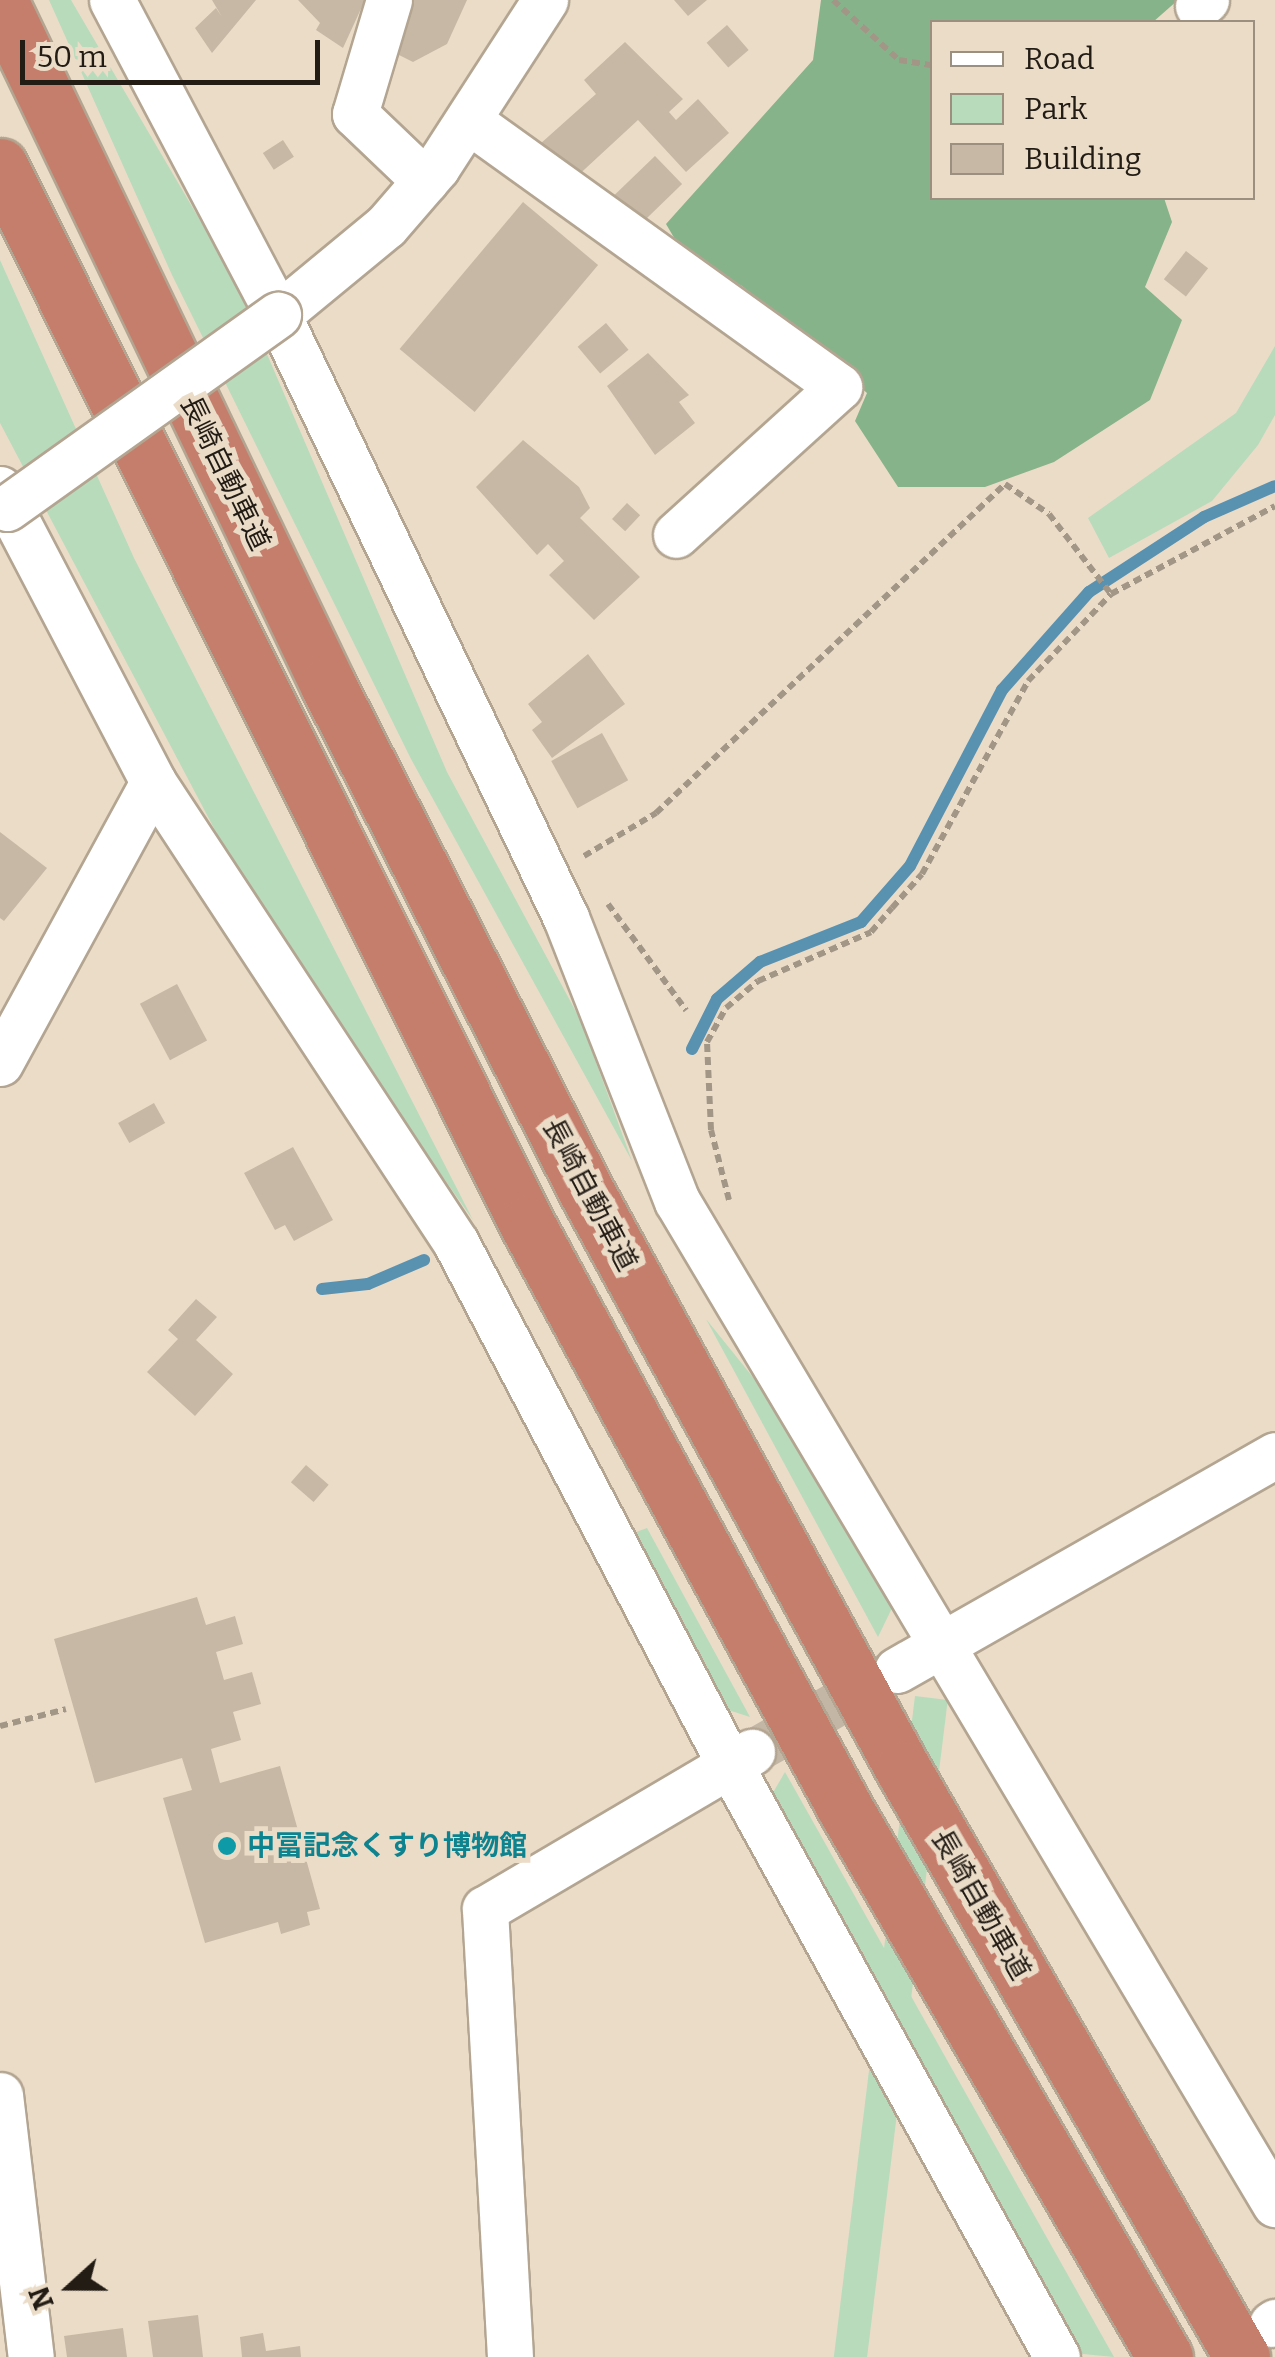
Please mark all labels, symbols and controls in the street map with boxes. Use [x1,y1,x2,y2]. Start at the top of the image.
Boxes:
scale bar [25,20,325,82]
legend [930,20,1255,200]
text: 50 m [37,39,107,75]
text: Road [1024,41,1095,77]
text: Park [1024,91,1087,127]
text: Building [1024,141,1142,177]
street label: 長崎自動車道 [173,390,277,556]
street label: 長崎自動車道 [536,1113,644,1277]
street label: 長崎自動車道 [924,1824,1038,1986]
place label: 中冨記念くすり博物館 [247,1829,527,1863]
marker: 中冨記念くすり博物館 [216,1835,238,1857]
north arrow [20,2237,120,2337]
text: N [22,2282,61,2314]

